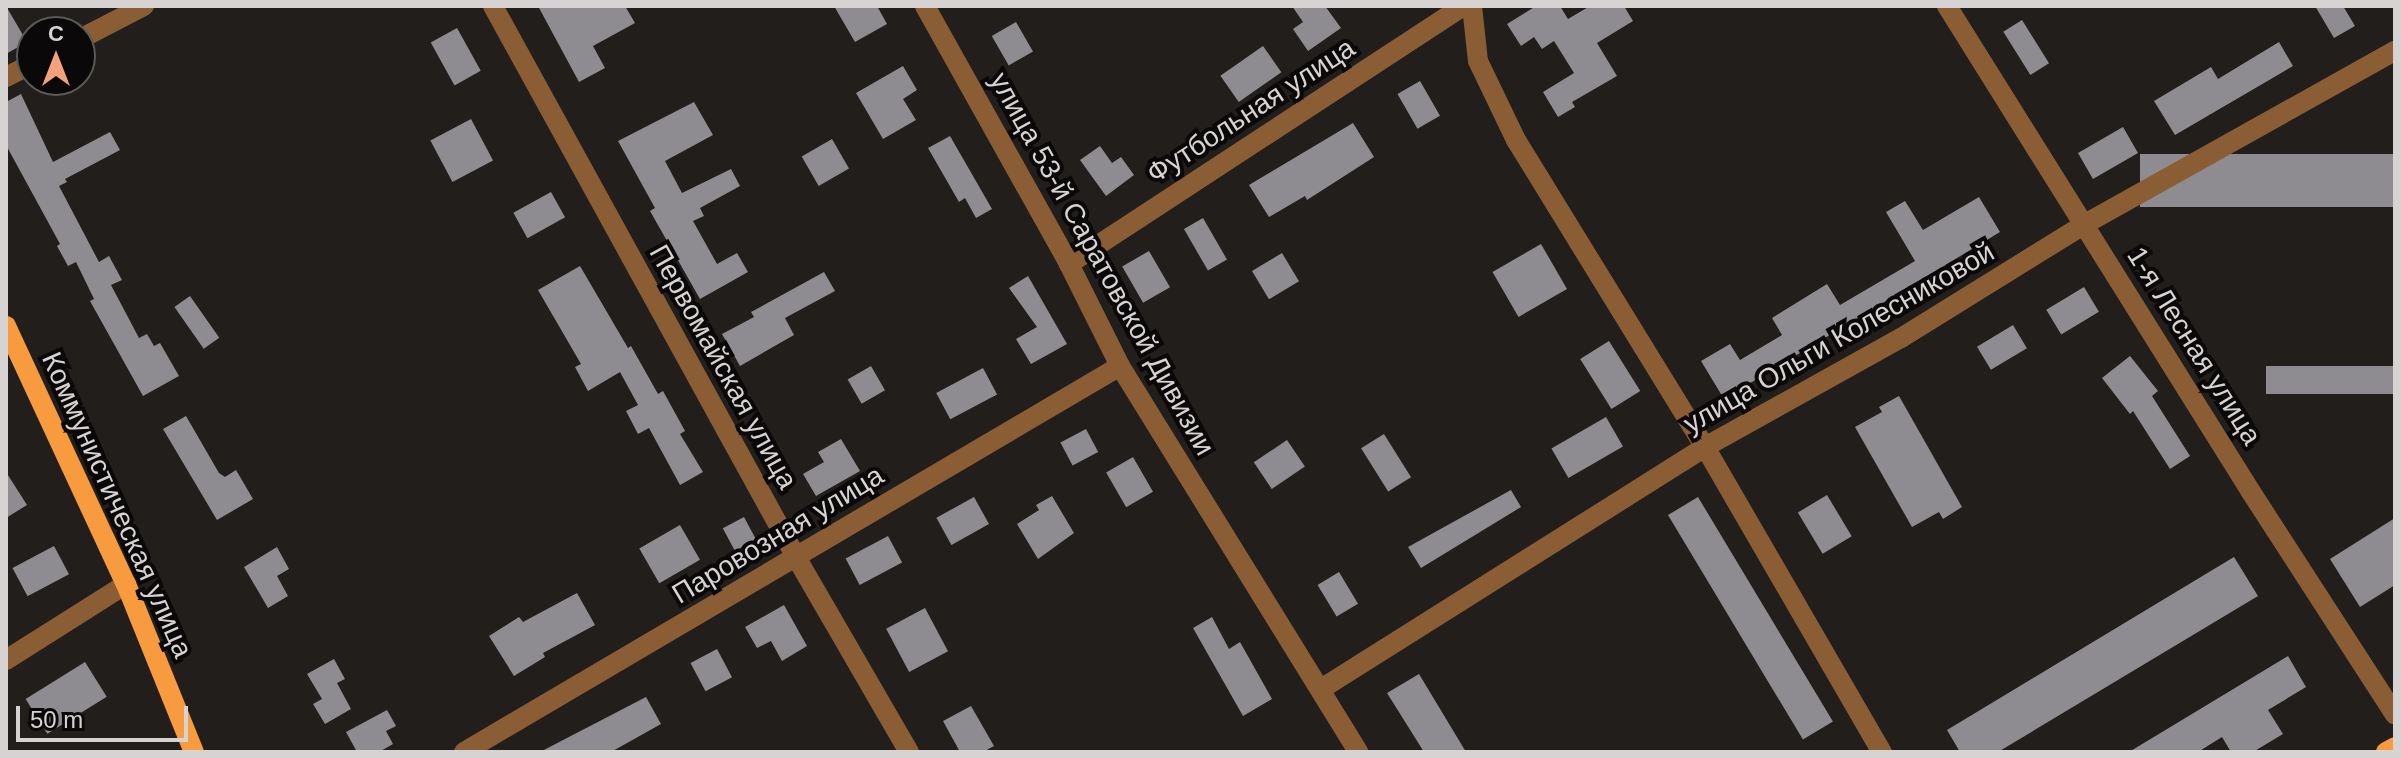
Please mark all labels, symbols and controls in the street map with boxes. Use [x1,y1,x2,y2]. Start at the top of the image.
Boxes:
north arrow [16,16,96,96]
text: С [48,21,64,46]
street label: Футбольная улица [1141,31,1361,191]
street label: улица 53-й Саратовской Дивизии [982,67,1222,461]
street label: улица Ольги Колесниковой [1678,235,2000,441]
street label: Первомайская улица [642,239,804,495]
street label: 1-я Лесная улица [2120,241,2268,451]
street label: Коммунистическая улица [34,347,200,663]
street label: Паровозная улица [666,459,890,611]
scale bar [20,690,192,740]
text: 50 m [30,706,83,733]

